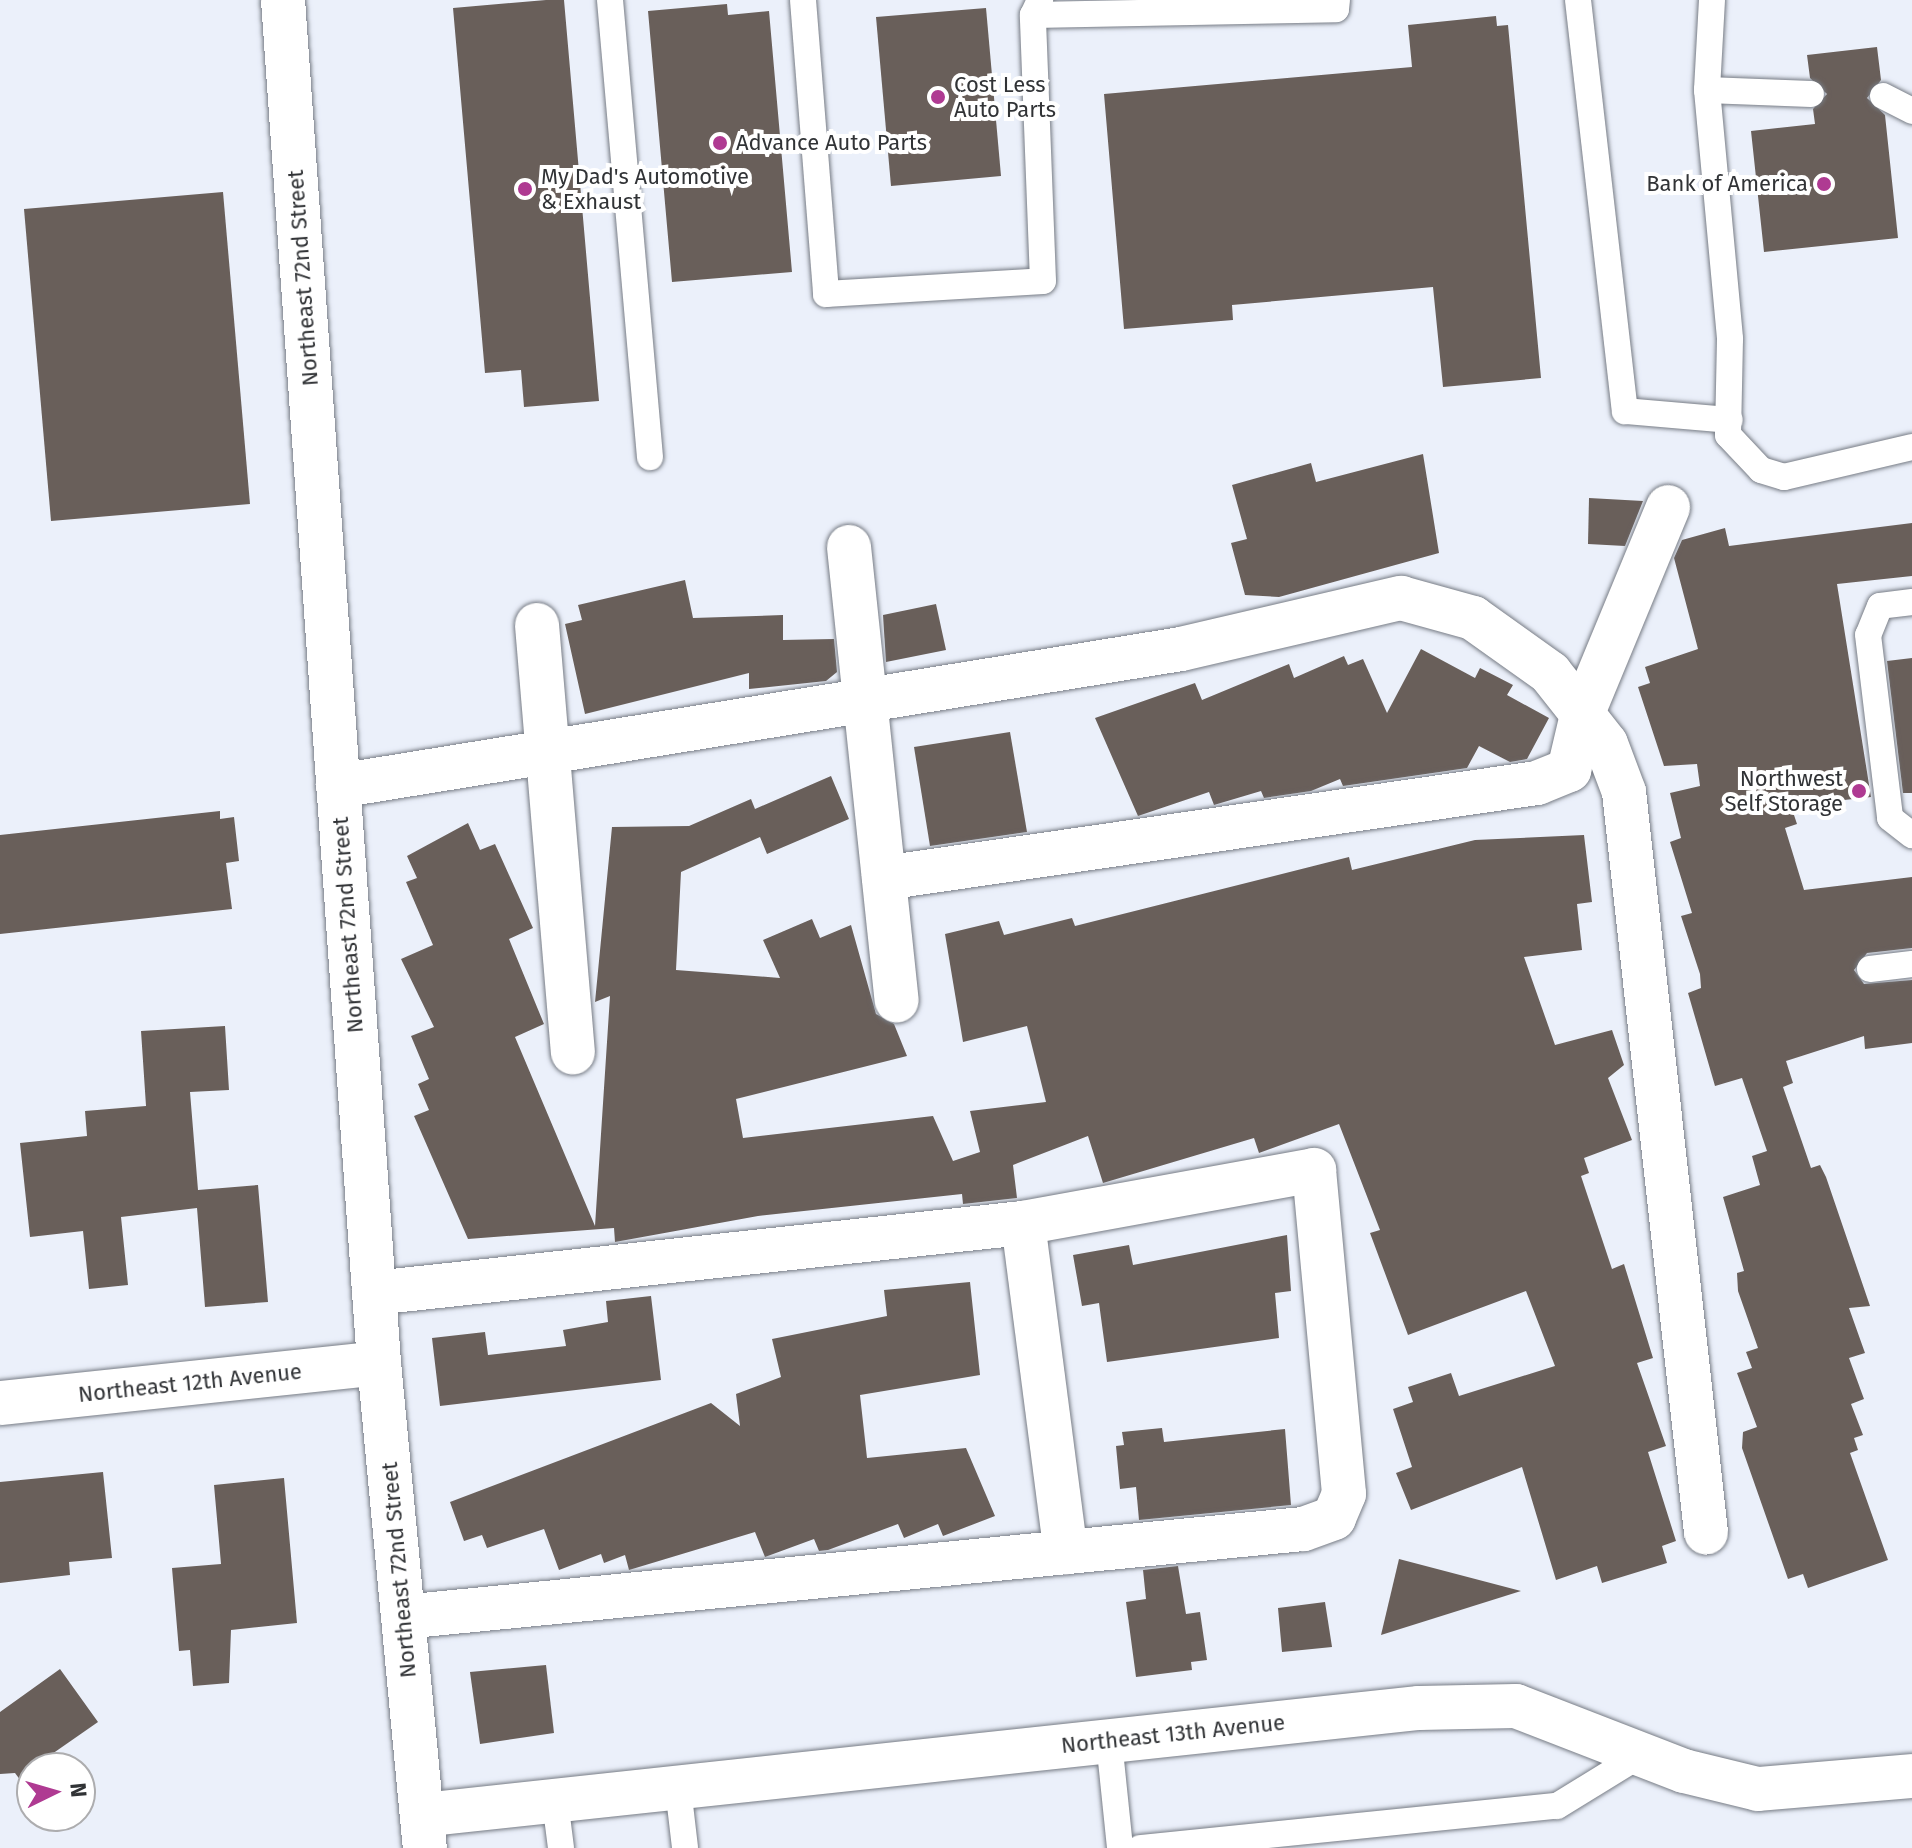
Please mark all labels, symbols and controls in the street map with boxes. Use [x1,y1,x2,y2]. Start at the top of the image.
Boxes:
place label: Cost Less Auto Parts [954,71,1056,122]
marker: Cost Less Auto Parts [929,88,947,106]
place label: Advance Auto Parts [736,130,927,156]
marker: Advance Auto Parts [711,134,729,152]
place label: My Dad's Automotive & Exhaust [541,163,749,214]
street label: Northeast 72nd Street [282,169,324,387]
place label: Bank of America [1646,171,1808,197]
marker: Bank of America [1815,175,1833,193]
marker: My Dad's Automotive & Exhaust [516,180,534,198]
place label: Northwest Self Storage [1724,765,1843,816]
marker: Northwest Self Storage [1850,782,1868,800]
street label: Northeast 72nd Street [327,816,369,1034]
street label: Northeast 12th Avenue [77,1358,303,1408]
street label: Northeast 72nd Street [376,1461,422,1679]
street label: Northeast 13th Avenue [1060,1709,1286,1759]
north arrow [16,1752,96,1832]
text: N [64,1782,92,1798]

